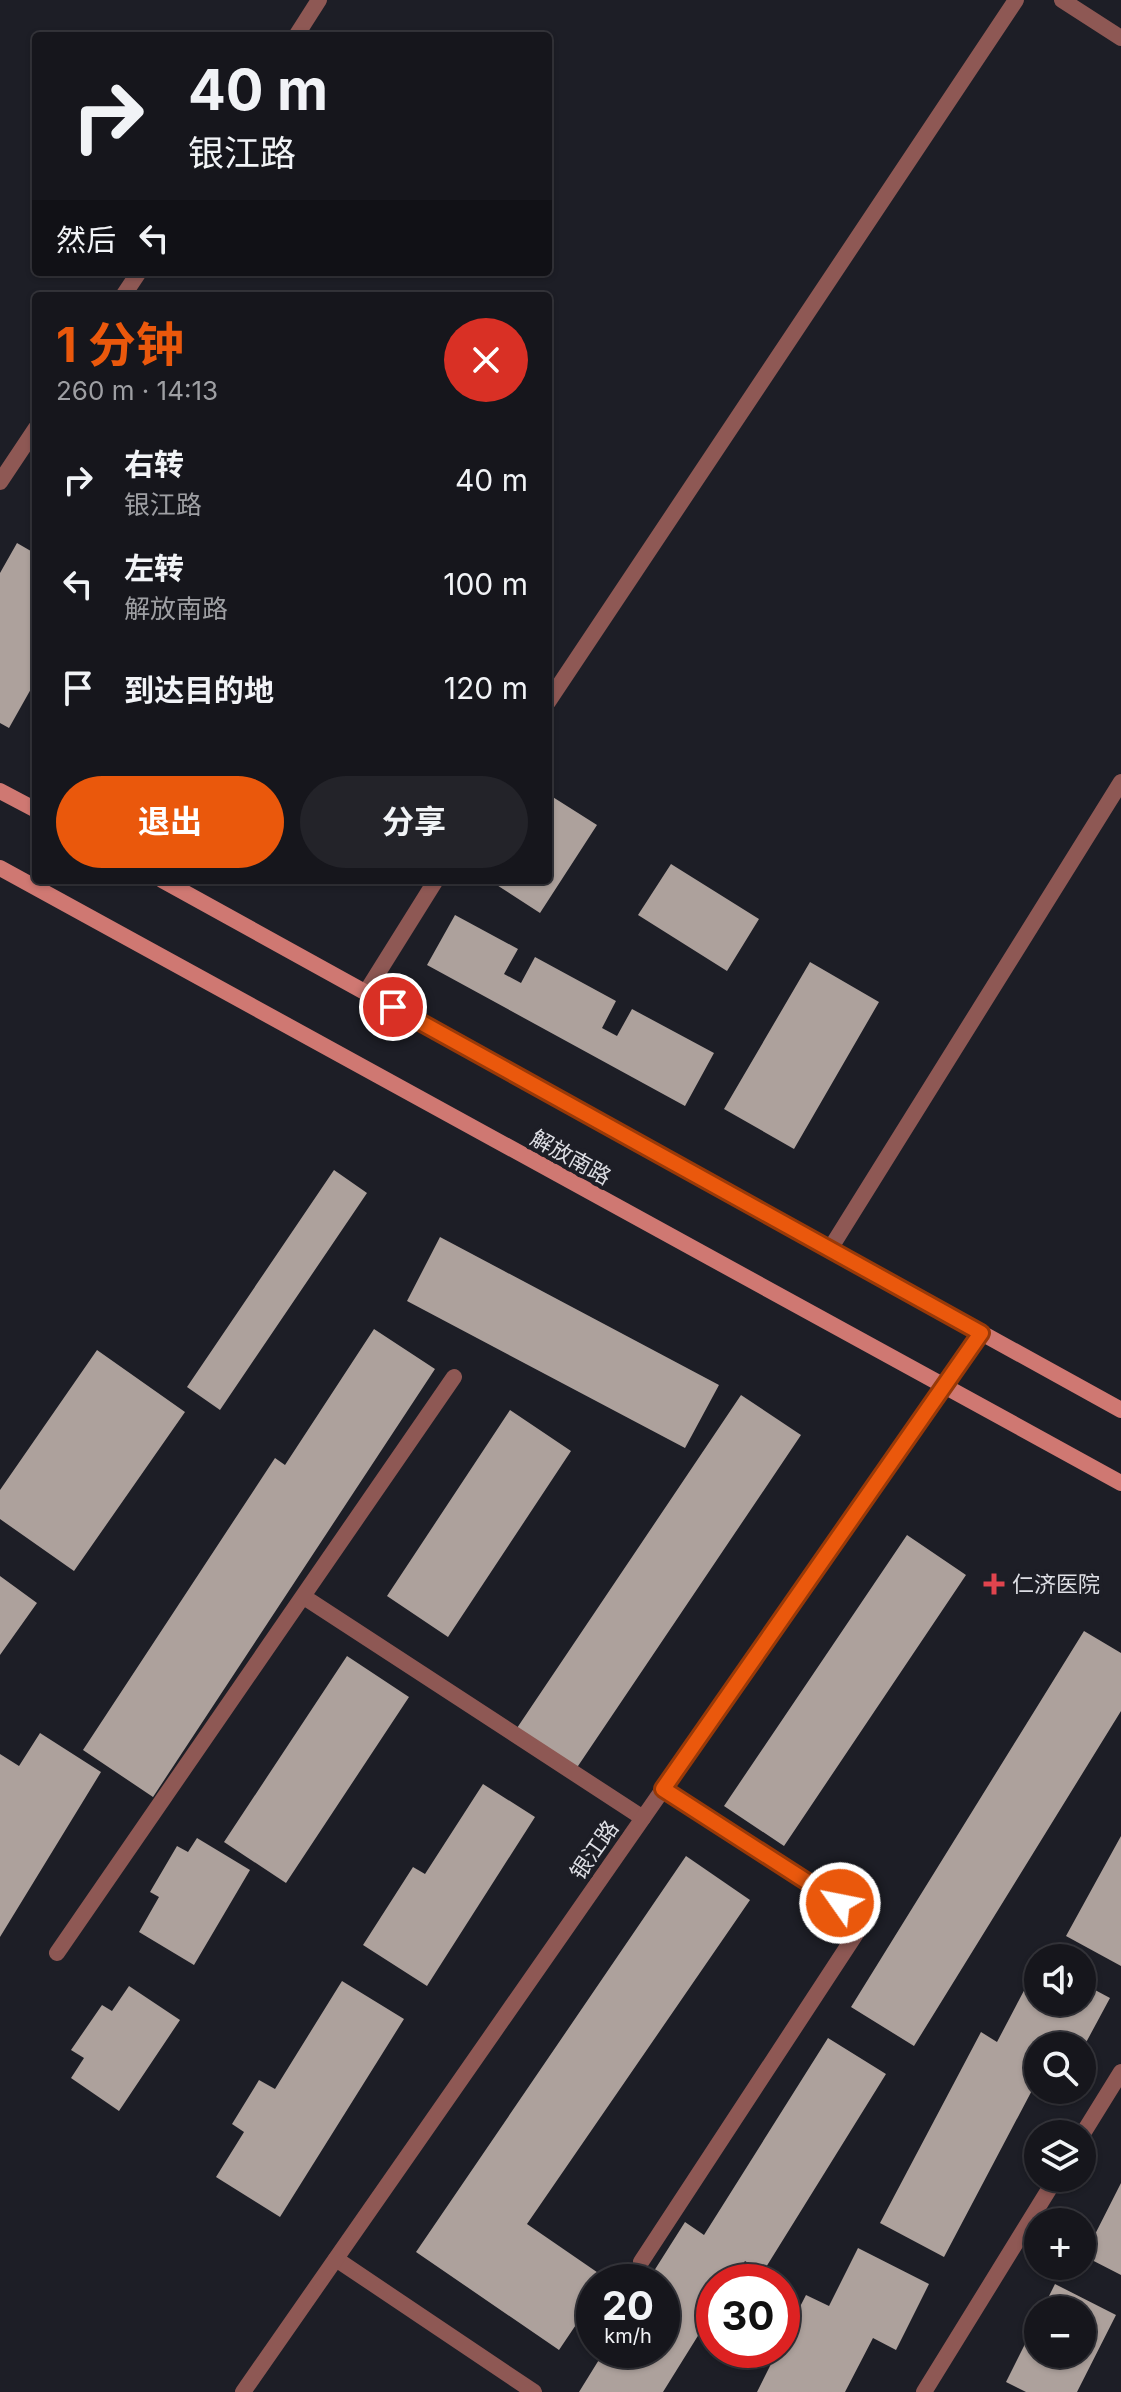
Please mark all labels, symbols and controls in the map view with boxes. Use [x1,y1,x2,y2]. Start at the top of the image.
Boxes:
text: 40 m [188,56,328,124]
icon: right [56,64,160,168]
text: 银江路 [188,131,296,175]
icon: left [132,216,176,260]
text: 然后 [56,222,116,258]
text: 1 分钟 [56,315,184,374]
button: close [444,318,528,402]
text: 260 m · 14:13 [56,375,218,406]
text: 右转 [124,446,184,482]
icon: right [56,458,100,502]
text: 40 m [455,462,528,498]
text: 银江路 [124,489,202,520]
text: 左转 [124,550,184,586]
icon: left [56,562,100,606]
text: 100 m [443,566,528,602]
text: 解放南路 [124,593,228,624]
icon: arrive [56,666,100,710]
text: 120 m [444,670,528,706]
text: 到达目的地 [124,672,274,708]
button: 退出 [56,776,284,868]
button: 分享 [300,776,528,868]
pin [359,973,427,1041]
icon: arrive [371,985,415,1029]
street label: 解放南路 [526,1124,616,1190]
place label: 仁济医院 [1012,1571,1100,1597]
marker: 仁济医院 [983,1573,1005,1595]
street label: 银江路 [564,1816,624,1884]
position arrow [798,1861,882,1945]
map controls [1024,1944,1096,2368]
button: sound [1024,1944,1096,2016]
button: search [1024,2032,1096,2104]
button: layers [1024,2120,1096,2192]
button: + [1024,2208,1096,2280]
speed limit sign: 30 [696,2264,800,2368]
text: 20 [602,2281,654,2330]
button: − [1024,2296,1096,2368]
text: km/h [604,2324,652,2348]

